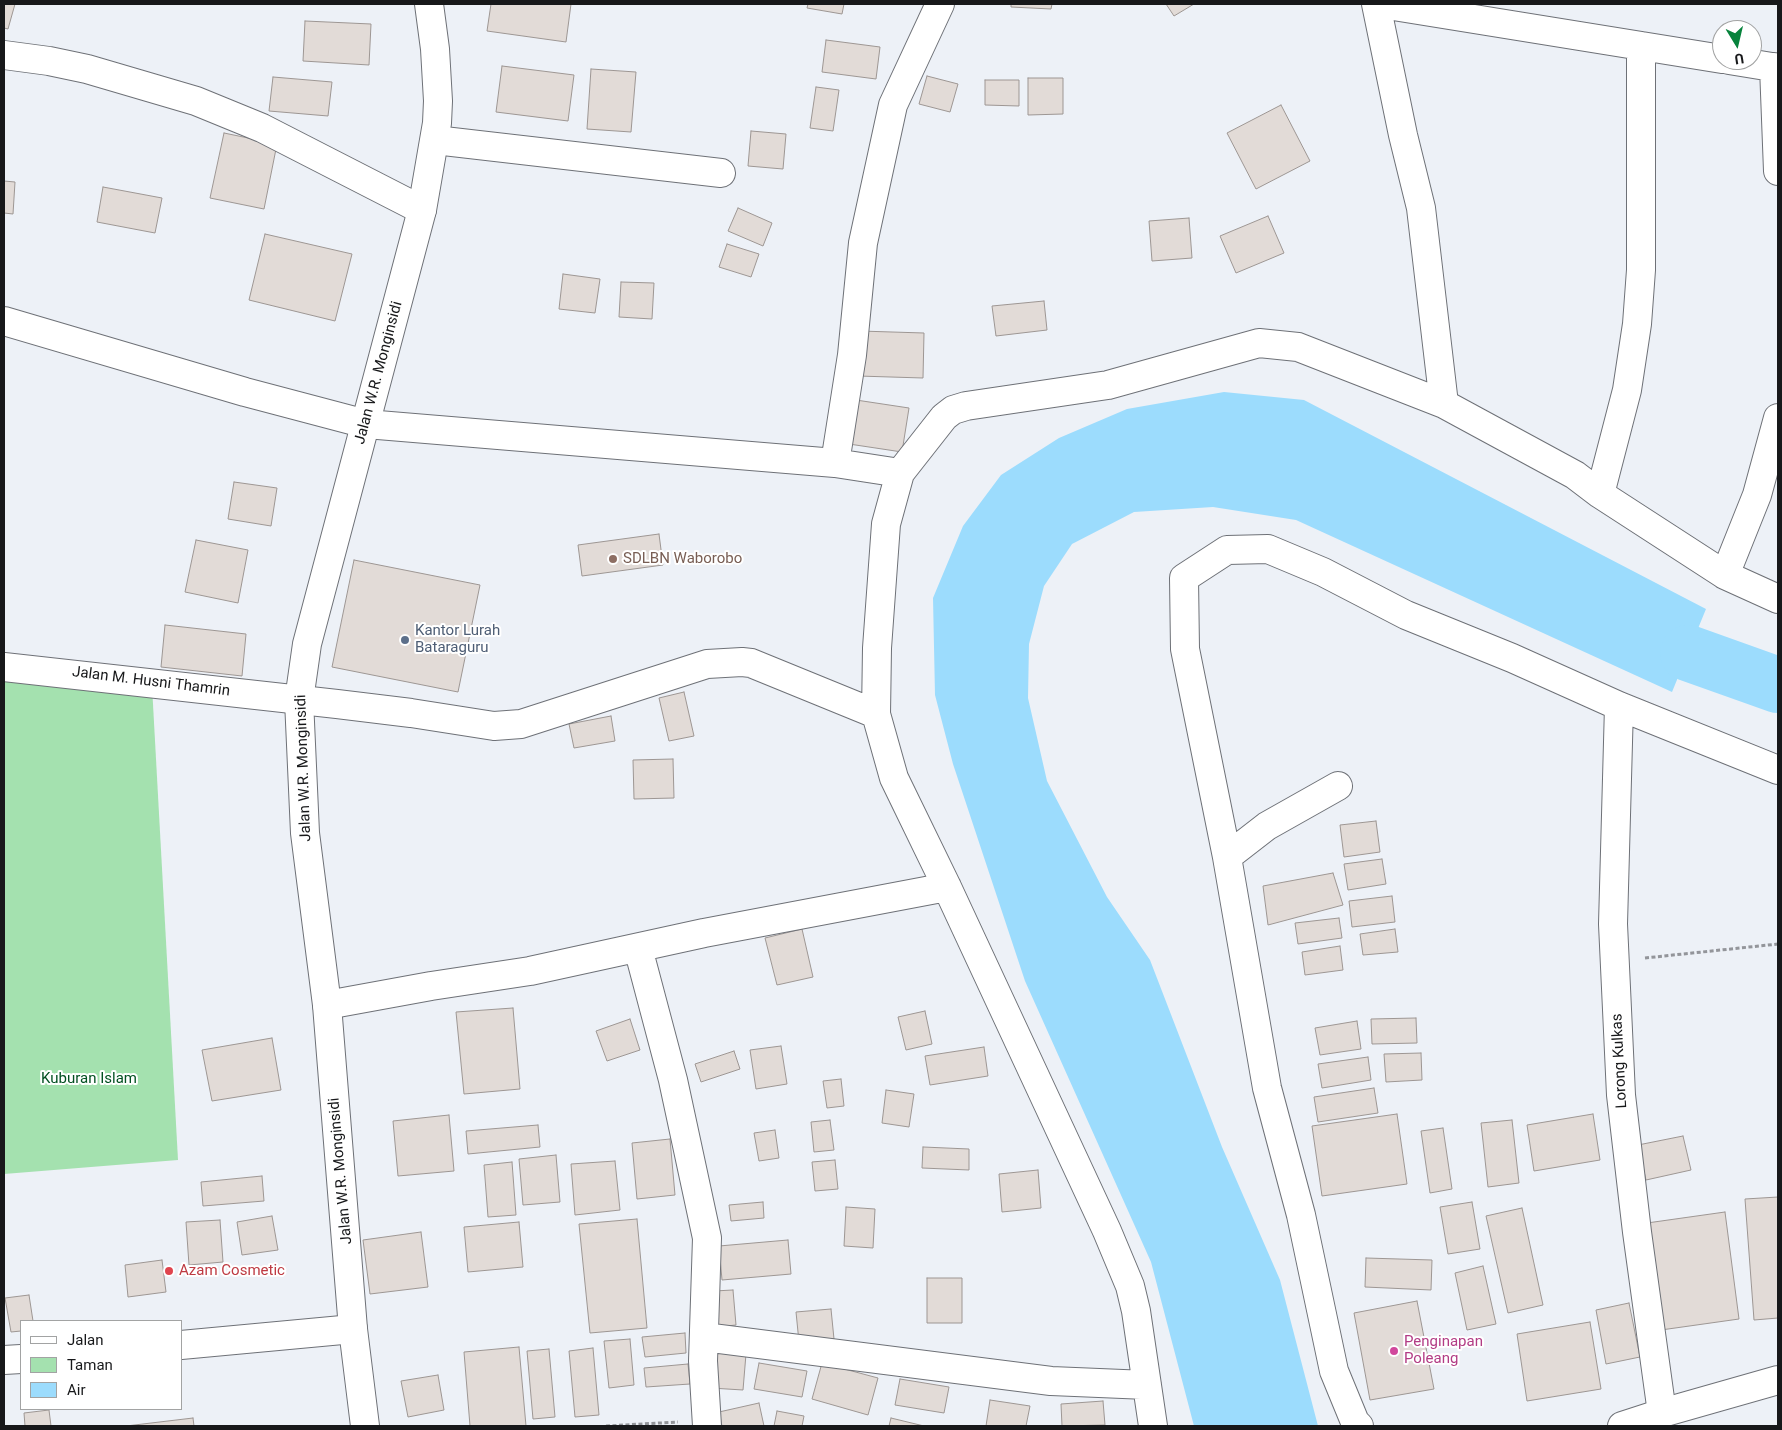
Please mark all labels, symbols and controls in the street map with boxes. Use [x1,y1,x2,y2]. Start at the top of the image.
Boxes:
north arrow [1712,20,1762,70]
text: U [1733,50,1745,67]
street label: Jalan W.R. Monginsidi [351,300,407,446]
place label: SDLBN Waborobo [623,550,742,568]
marker: SDLBN Waborobo [607,553,619,565]
place label: Kantor Lurah Bataraguru [415,622,500,657]
marker: Kantor Lurah Bataraguru [399,634,411,646]
street label: Jalan M. Husni Thamrin [71,663,231,701]
street label: Jalan W.R. Monginsidi [292,694,316,842]
street label: Lorong Kulkas [1609,1013,1631,1109]
park label: Kuburan Islam [41,1070,137,1088]
street label: Jalan W.R. Monginsidi [326,1097,356,1245]
place label: Azam Cosmetic [179,1262,285,1280]
marker: Azam Cosmetic [163,1265,175,1277]
legend [20,1320,182,1410]
text: Jalan [67,1331,104,1349]
place label: Penginapan Poleang [1404,1333,1483,1368]
marker: Penginapan Poleang [1388,1345,1400,1357]
text: Taman [67,1356,113,1374]
text: Air [67,1381,86,1399]

